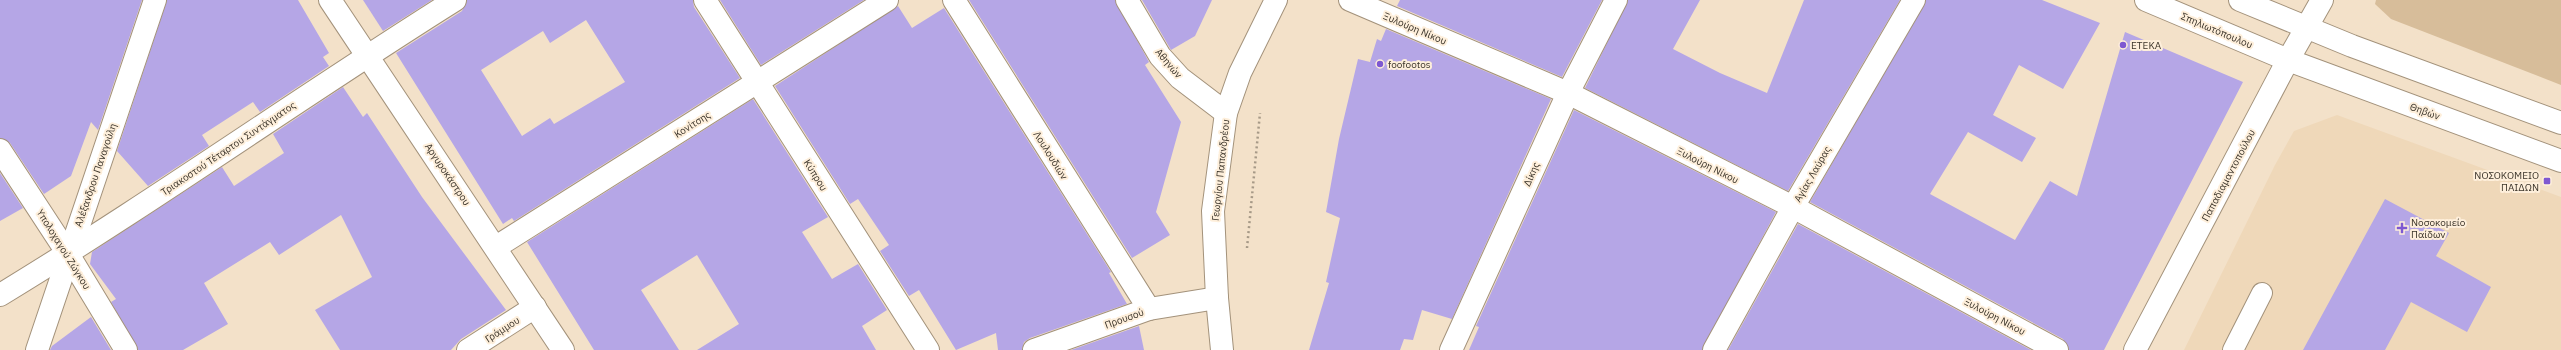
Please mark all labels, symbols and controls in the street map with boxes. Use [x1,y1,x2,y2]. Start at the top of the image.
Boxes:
street label: Ξυλούρη Νίκου [1381,9,1449,48]
street label: Σπηλιωτόπουλου [2179,10,2255,51]
place label: ΕΤΕΚΑ [2131,39,2162,52]
marker: ΕΤΕΚΑ [2118,40,2128,50]
street label: Αθηνών [1152,46,1185,81]
place label: foofootos [1388,58,1431,71]
marker: foofootos [1375,59,1385,69]
street label: Τριακοστού Τέταρτου Συντάγματος [158,98,298,198]
street label: Θηβών [2408,100,2442,123]
street label: Κονίτσης [672,108,713,141]
street label: Γεωργίου Παπανδρέου [1209,118,1232,222]
street label: Αλέξανδρου Παναγούλη [72,122,119,229]
street label: Παπαδιαμαντοπούλου [2199,127,2258,223]
street label: Λουλουδιών [1031,129,1071,182]
street label: Αργυροκάστρου [422,141,473,208]
street label: Ξυλούρη Νίκου [1675,144,1741,187]
street label: Αγίας Λαύρας [1791,144,1834,205]
street label: Κύπρου [801,157,830,194]
street label: Δίκης [1520,160,1543,188]
place label: ΝΟΣΟΚΟΜΕΙΟ ΠΑΙΔΩΝ [2474,169,2539,194]
marker: ΝΟΣΟΚΟΜΕΙΟ ΠΑΙΔΩΝ [2542,176,2552,186]
street label: Υπολοχαγού Ζώγκου [34,207,94,292]
place label: Νοσοκομείο Παίδων [2411,216,2466,241]
marker: Νοσοκομείο Παίδων [2396,222,2408,234]
street label: Ξυλούρη Νίκου [1962,295,2028,338]
street label: Προυσού [1103,305,1146,332]
street label: Γράμμου [482,313,522,345]

